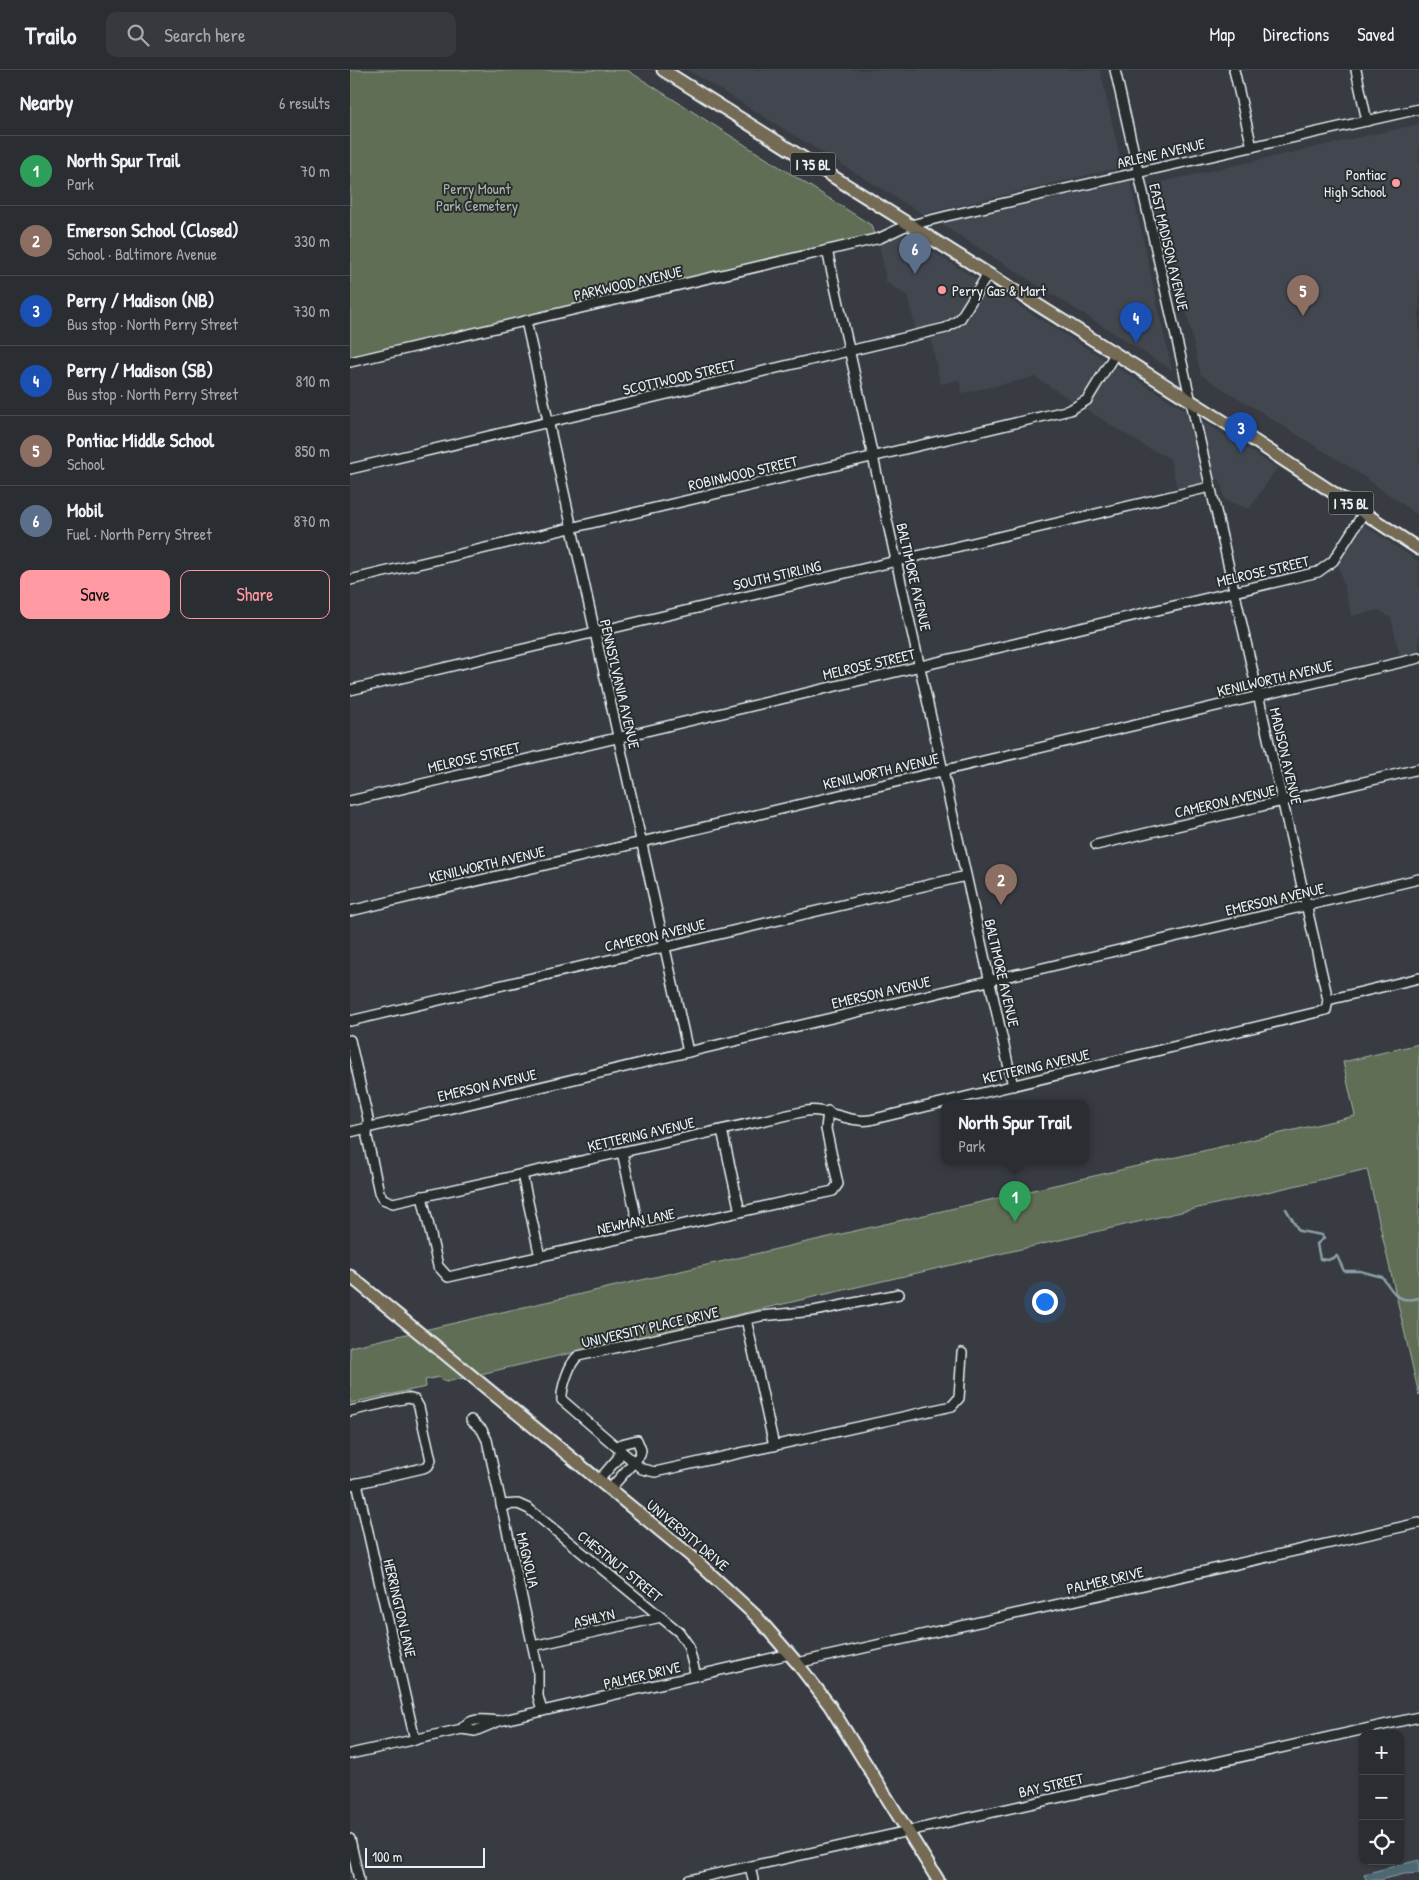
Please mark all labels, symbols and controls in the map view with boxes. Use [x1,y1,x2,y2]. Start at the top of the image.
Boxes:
search box [106,12,456,57]
text: Trailo [25,19,76,51]
icon: search [124,21,152,49]
text: Search here [164,22,246,48]
text: Map [1210,22,1235,47]
text: Directions [1263,22,1329,47]
text: Saved [1357,22,1394,47]
text: Nearby [20,88,73,117]
text: 6 results [279,92,330,114]
street label: ARLENE AVENUE [1115,133,1207,173]
text: North Spur Trail [67,147,180,173]
road number: I 75 BL [790,152,836,176]
text: 1 [33,160,39,182]
text: 70 m [300,160,330,182]
place label: Pontiac High School [1324,164,1386,202]
text: Park [67,173,94,195]
marker: Pontiac High School [1390,177,1402,189]
park label: Perry Mount Park Cemetery [436,178,518,216]
street label: EAST MADISON AVENUE [1144,181,1194,313]
text: Emerson School (Closed) [67,217,239,243]
text: 2 [32,230,40,252]
text: 330 m [294,230,330,252]
pin: 6 [899,233,931,274]
text: School · Baltimore Avenue [67,243,217,265]
street label: PARKWOOD AVENUE [572,260,685,306]
pin: 5 [1287,275,1319,316]
place label: Perry Gas & Mart [952,280,1047,301]
marker: Perry Gas & Mart [936,284,948,296]
text: Perry / Madison (NB) [67,287,215,313]
text: 3 [32,300,40,322]
text: 730 m [293,300,330,322]
pin: 4 [1120,302,1152,343]
text: Bus stop · North Perry Street [67,313,238,335]
street label: SCOTTWOOD STREET [621,354,738,400]
text: Perry / Madison (SB) [67,357,213,383]
text: 4 [33,370,39,392]
text: 810 m [296,370,330,392]
text: Bus stop · North Perry Street [67,383,238,405]
pin: 3 [1225,412,1257,453]
text: Pontiac Middle School [67,427,214,453]
text: 5 [33,440,39,462]
text: 850 m [295,440,330,462]
street label: ROBINWOOD STREET [686,450,801,496]
text: School [67,453,104,475]
road number: I 75 BL [1328,492,1374,514]
text: Mobil [67,497,103,523]
text: 6 [33,510,39,532]
text: 870 m [293,510,330,532]
street label: BALTIMORE AVENUE [891,521,937,634]
text: Fuel · North Perry Street [67,523,212,545]
street label: MELROSE STREET [1215,550,1312,592]
street label: SOUTH STIRLING [731,555,824,595]
button: Save [20,570,170,619]
button: Share [180,570,330,619]
street label: PENNSYLVANIA AVENUE [595,617,645,751]
street label: MELROSE STREET [821,643,918,685]
street label: KENILWORTH AVENUE [1215,654,1336,702]
street label: MADISON AVENUE [1265,706,1307,807]
street label: MELROSE STREET [426,736,523,778]
street label: KENILWORTH AVENUE [821,747,942,795]
street label: CAMERON AVENUE [1172,779,1278,823]
street label: KENILWORTH AVENUE [427,840,548,888]
pin: 2 [985,864,1017,905]
street label: EMERSON AVENUE [1223,877,1327,921]
street label: CAMERON AVENUE [602,913,708,957]
street label: BALTIMORE AVENUE [979,917,1025,1030]
street label: EMERSON AVENUE [829,970,933,1014]
street label: KETTERING AVENUE [980,1043,1092,1089]
street label: EMERSON AVENUE [435,1063,539,1107]
popup [941,1100,1089,1165]
text: North Spur Trail [958,1109,1072,1135]
street label: KETTERING AVENUE [585,1111,697,1157]
text: Park [958,1135,985,1157]
pin: 1 [999,1181,1031,1222]
street label: NEWMAN LANE [595,1202,677,1239]
your location [1032,1289,1058,1315]
street label: UNIVERSITY PLACE DRIVE [579,1301,721,1353]
street label: UNIVERSITY DRIVE [642,1494,734,1576]
street label: CHESTNUT STREET [573,1525,668,1607]
street label: MAGNOLIA [511,1530,545,1590]
street label: HERRINGTON LANE [378,1557,422,1660]
street label: PALMER DRIVE [1064,1561,1146,1599]
street label: ASHLYN [571,1603,617,1633]
street label: PALMER DRIVE [601,1656,683,1694]
map controls [1359,1730,1404,1865]
button: + [1359,1730,1404,1775]
street label: BAY STREET [1016,1767,1086,1803]
button: − [1359,1775,1404,1820]
button: locate [1359,1820,1404,1865]
scale bar [365,1845,485,1868]
text: 100 m [372,1847,402,1866]

